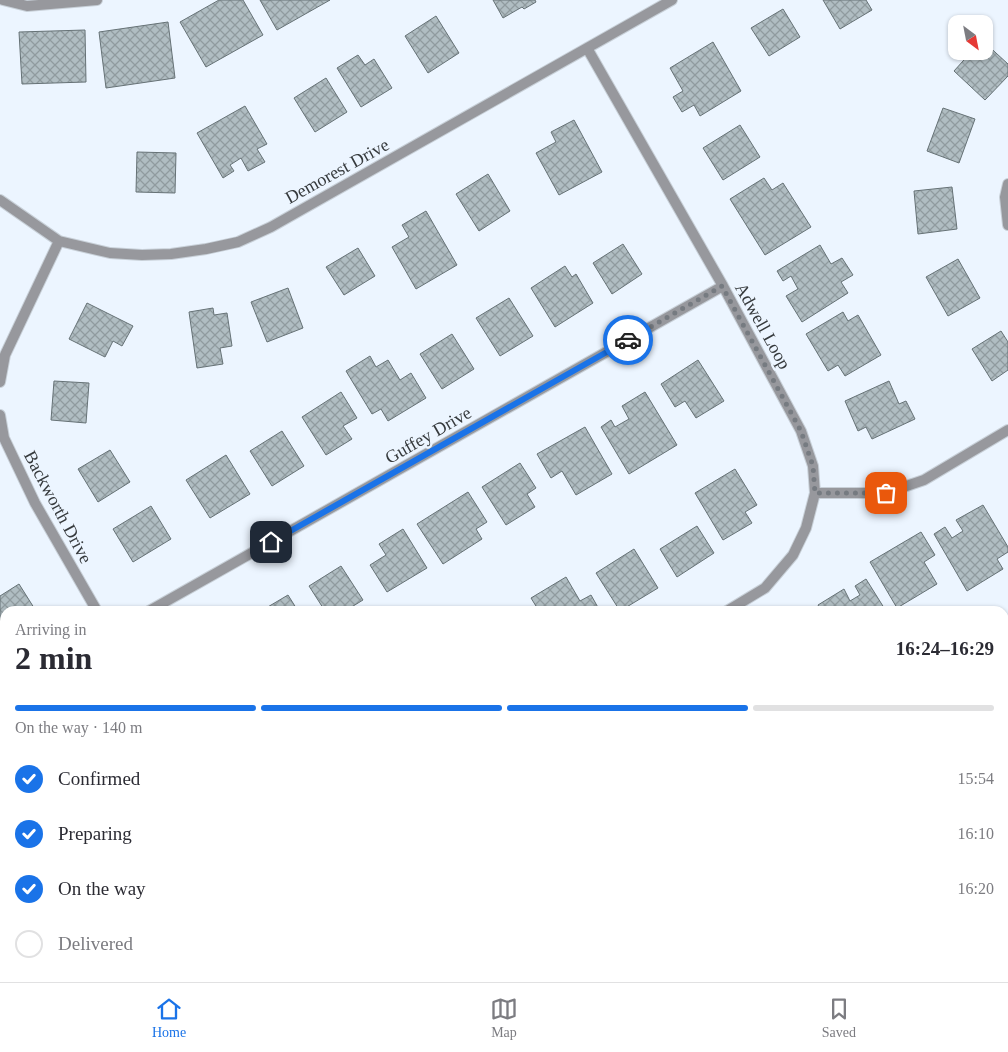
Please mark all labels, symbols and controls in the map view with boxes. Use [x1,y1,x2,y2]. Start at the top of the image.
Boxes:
north arrow [948,15,992,60]
map controls [948,15,993,60]
street label: Demorest Drive [282,134,392,208]
street label: Adwell Loop [731,279,795,373]
courier [603,315,653,365]
icon: car [614,326,642,354]
street label: Guffey Drive [381,402,475,468]
street label: Backworth Drive [20,447,96,567]
pin [865,472,907,514]
icon: bag [872,479,900,507]
pin [250,521,292,563]
icon: home [257,528,285,556]
text: Arriving in [15,621,87,638]
text: 16:24–16:29 [896,638,994,659]
text: 2 min [15,640,92,676]
text: On the way · 140 m [15,719,143,736]
icon: check [15,765,43,793]
text: Confirmed [58,768,140,789]
text: 15:54 [958,770,994,787]
icon: check [15,820,43,848]
text: Preparing [58,823,132,844]
text: 16:10 [958,825,994,842]
icon: check [15,875,43,903]
text: On the way [58,878,146,899]
text: 16:20 [958,880,994,897]
text: Delivered [58,933,133,954]
tab: Home [152,995,186,1041]
tab: Map [490,995,518,1041]
tab: Saved [822,995,856,1041]

